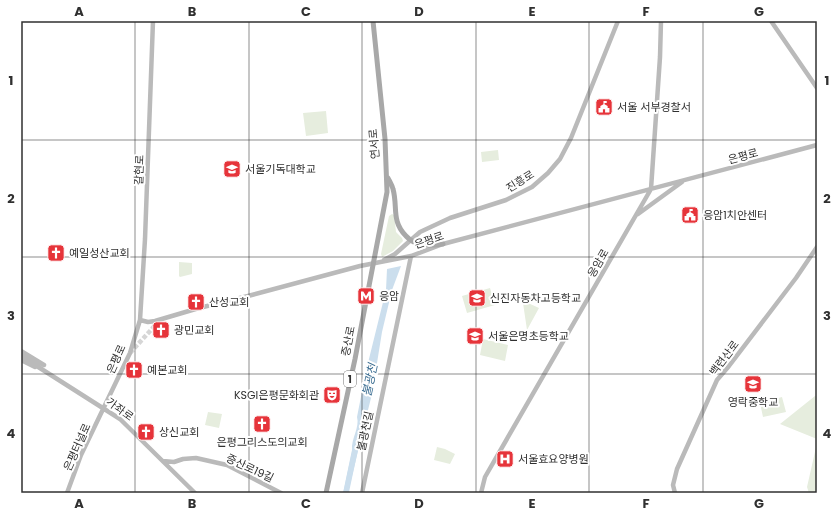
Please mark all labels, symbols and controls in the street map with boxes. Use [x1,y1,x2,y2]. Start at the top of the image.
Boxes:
text: A [74,2,84,21]
text: B [188,2,197,21]
text: C [301,2,311,21]
text: D [414,2,424,21]
text: E [528,2,536,21]
text: F [642,2,650,21]
text: G [754,2,764,21]
text: 1 [9,71,13,90]
text: 1 [825,71,829,90]
public building icon: 서울 서부경찰서 [594,97,614,117]
place label: 서울 서부경찰서 [617,99,691,115]
street label: 연서로 [365,128,383,160]
street label: 은평로 [726,144,760,168]
street label: 갈현로 [130,155,148,185]
school or university icon: 서울기독대학교 [222,159,242,179]
place label: 서울기독대학교 [245,161,316,177]
street label: 진흥로 [503,166,537,196]
text: 2 [7,189,15,208]
text: 2 [823,189,831,208]
public building icon: 응암1치안센터 [680,205,700,225]
place label: 응암1치안센터 [703,207,767,223]
street label: 은평로 [412,227,446,253]
church icon: 예일성산교회 [46,243,66,263]
place label: 예일성산교회 [69,245,130,261]
street label: 응암로 [583,246,613,280]
metro station icon: 응암 [356,286,376,306]
place label: 응암 [379,288,399,304]
school or university icon: 신진자동차고등학교 [467,288,487,308]
place label: 신진자동차고등학교 [490,290,581,306]
church icon: 산성교회 [186,292,206,312]
place label: 산성교회 [209,294,249,310]
text: 3 [7,306,15,325]
text: 3 [823,306,831,325]
church icon: 광민교회 [151,320,171,340]
place label: 광민교회 [174,322,214,338]
street label: 증산로 [337,325,359,357]
school or university icon: 서울은명초등학교 [465,326,485,346]
place label: 서울은명초등학교 [488,328,569,344]
street label: 백련산로 [705,337,743,379]
street label: 은평로 [103,342,129,376]
church icon: 예본교회 [124,360,144,380]
water label: 불광천 [358,360,382,398]
place label: 예본교회 [147,362,187,378]
road number: 1 [344,371,356,387]
school or university icon: 영락중학교 [743,374,763,394]
theatre icon: KSGI은평문화회관 [322,385,342,405]
place label: KSGI은평문화회관 [234,387,319,403]
street label: 가좌로 [103,394,137,424]
place label: 영락중학교 [728,394,778,410]
street label: 불광천길 [353,410,377,452]
church icon: 은평그리스도의교회 [252,414,272,434]
street label: 은평터널로 [59,421,95,473]
church icon: 상신교회 [136,422,156,442]
text: 4 [7,424,16,443]
place label: 상신교회 [159,424,199,440]
text: 4 [823,424,832,443]
place label: 은평그리스도의교회 [216,434,308,450]
hospital icon: 서울효요양병원 [495,449,515,469]
street label: 증산로19길 [224,450,276,486]
place label: 서울효요양병원 [518,451,589,467]
text: A [74,494,84,513]
text: B [188,494,197,513]
text: C [301,494,311,513]
text: D [414,494,424,513]
text: E [528,494,536,513]
text: F [642,494,650,513]
text: G [754,494,764,513]

